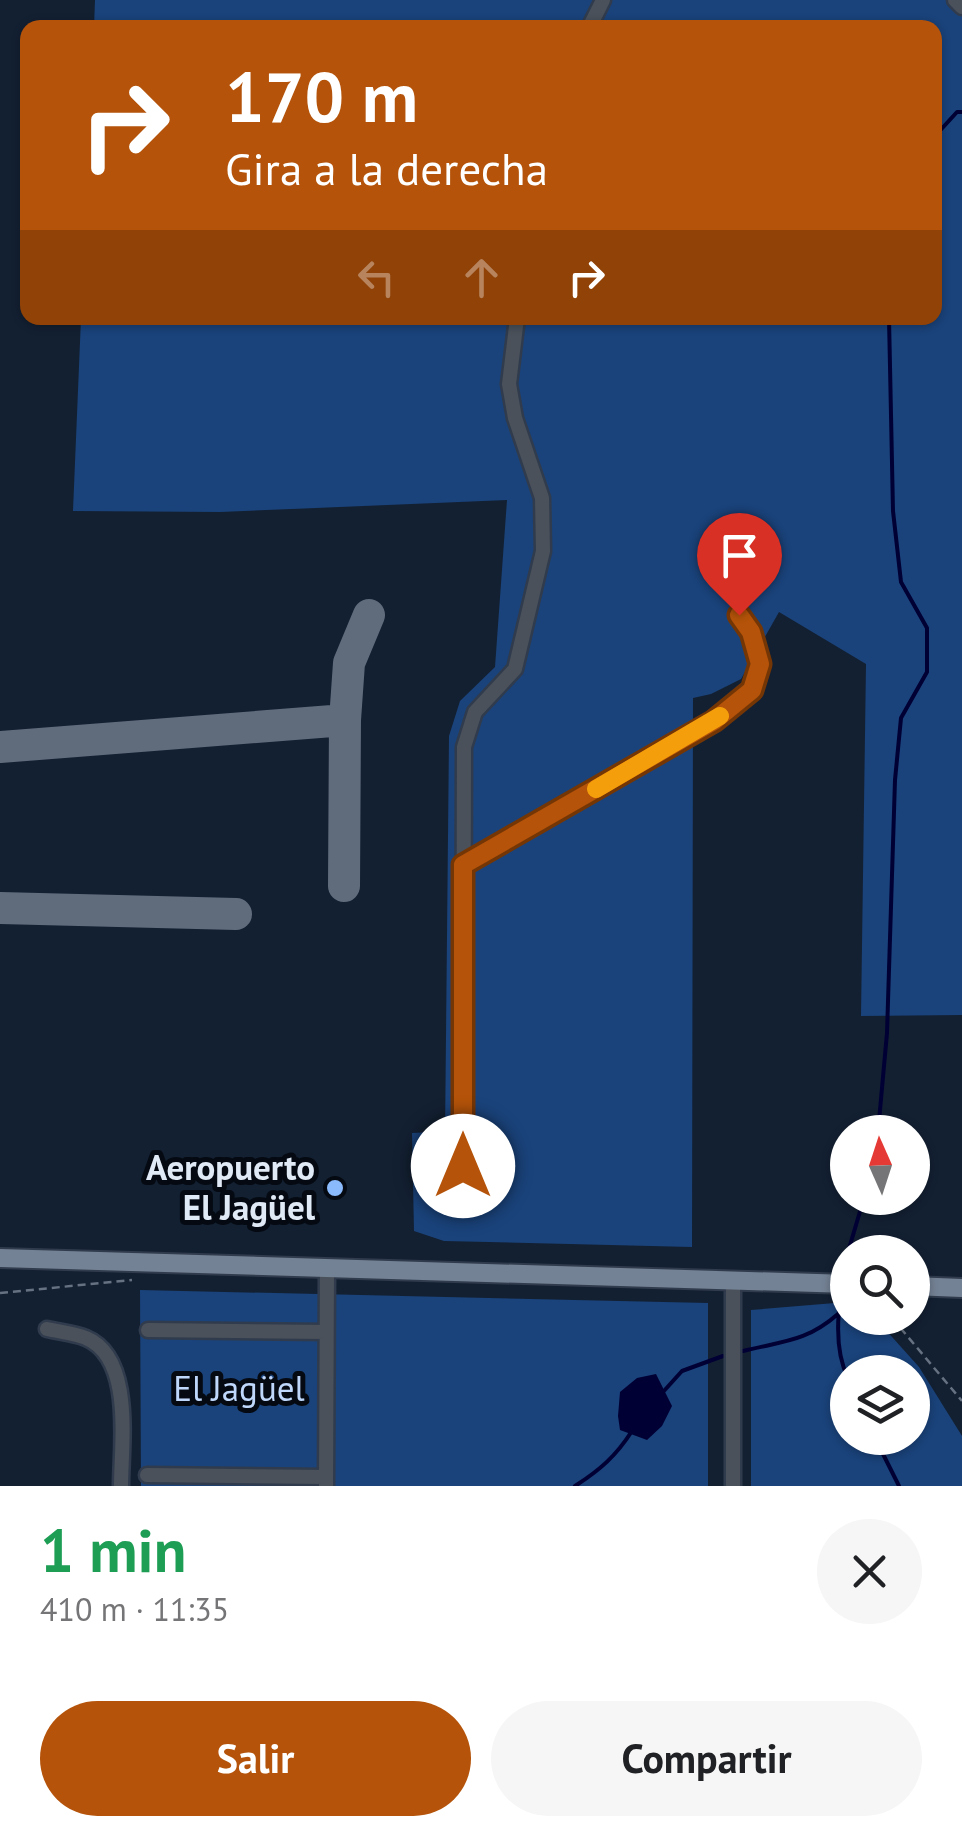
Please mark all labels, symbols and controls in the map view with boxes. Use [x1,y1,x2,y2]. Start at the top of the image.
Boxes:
text: 170 m [225,51,418,141]
icon: right [60,60,190,190]
text: Gira a la derecha [225,139,548,197]
icon: left [349,250,404,305]
icon: ahead [454,250,509,305]
icon: right [559,250,614,305]
pin [697,513,782,616]
icon: arrive [712,528,767,583]
position arrow [411,1114,515,1218]
north arrow [830,1115,930,1215]
map controls [830,1115,930,1455]
place label: Aeropuerto El Jagüel [146,1144,316,1230]
marker: Aeropuerto El Jagüel [324,1177,346,1199]
button: search [830,1235,930,1335]
button: layers [830,1355,930,1455]
park label: El Jagüel [173,1365,305,1411]
text: 1 min [40,1511,186,1589]
button: close [817,1519,922,1624]
text: 410 m · 11:35 [40,1588,229,1630]
button: Salir [40,1701,471,1816]
button: Compartir [491,1701,922,1816]

